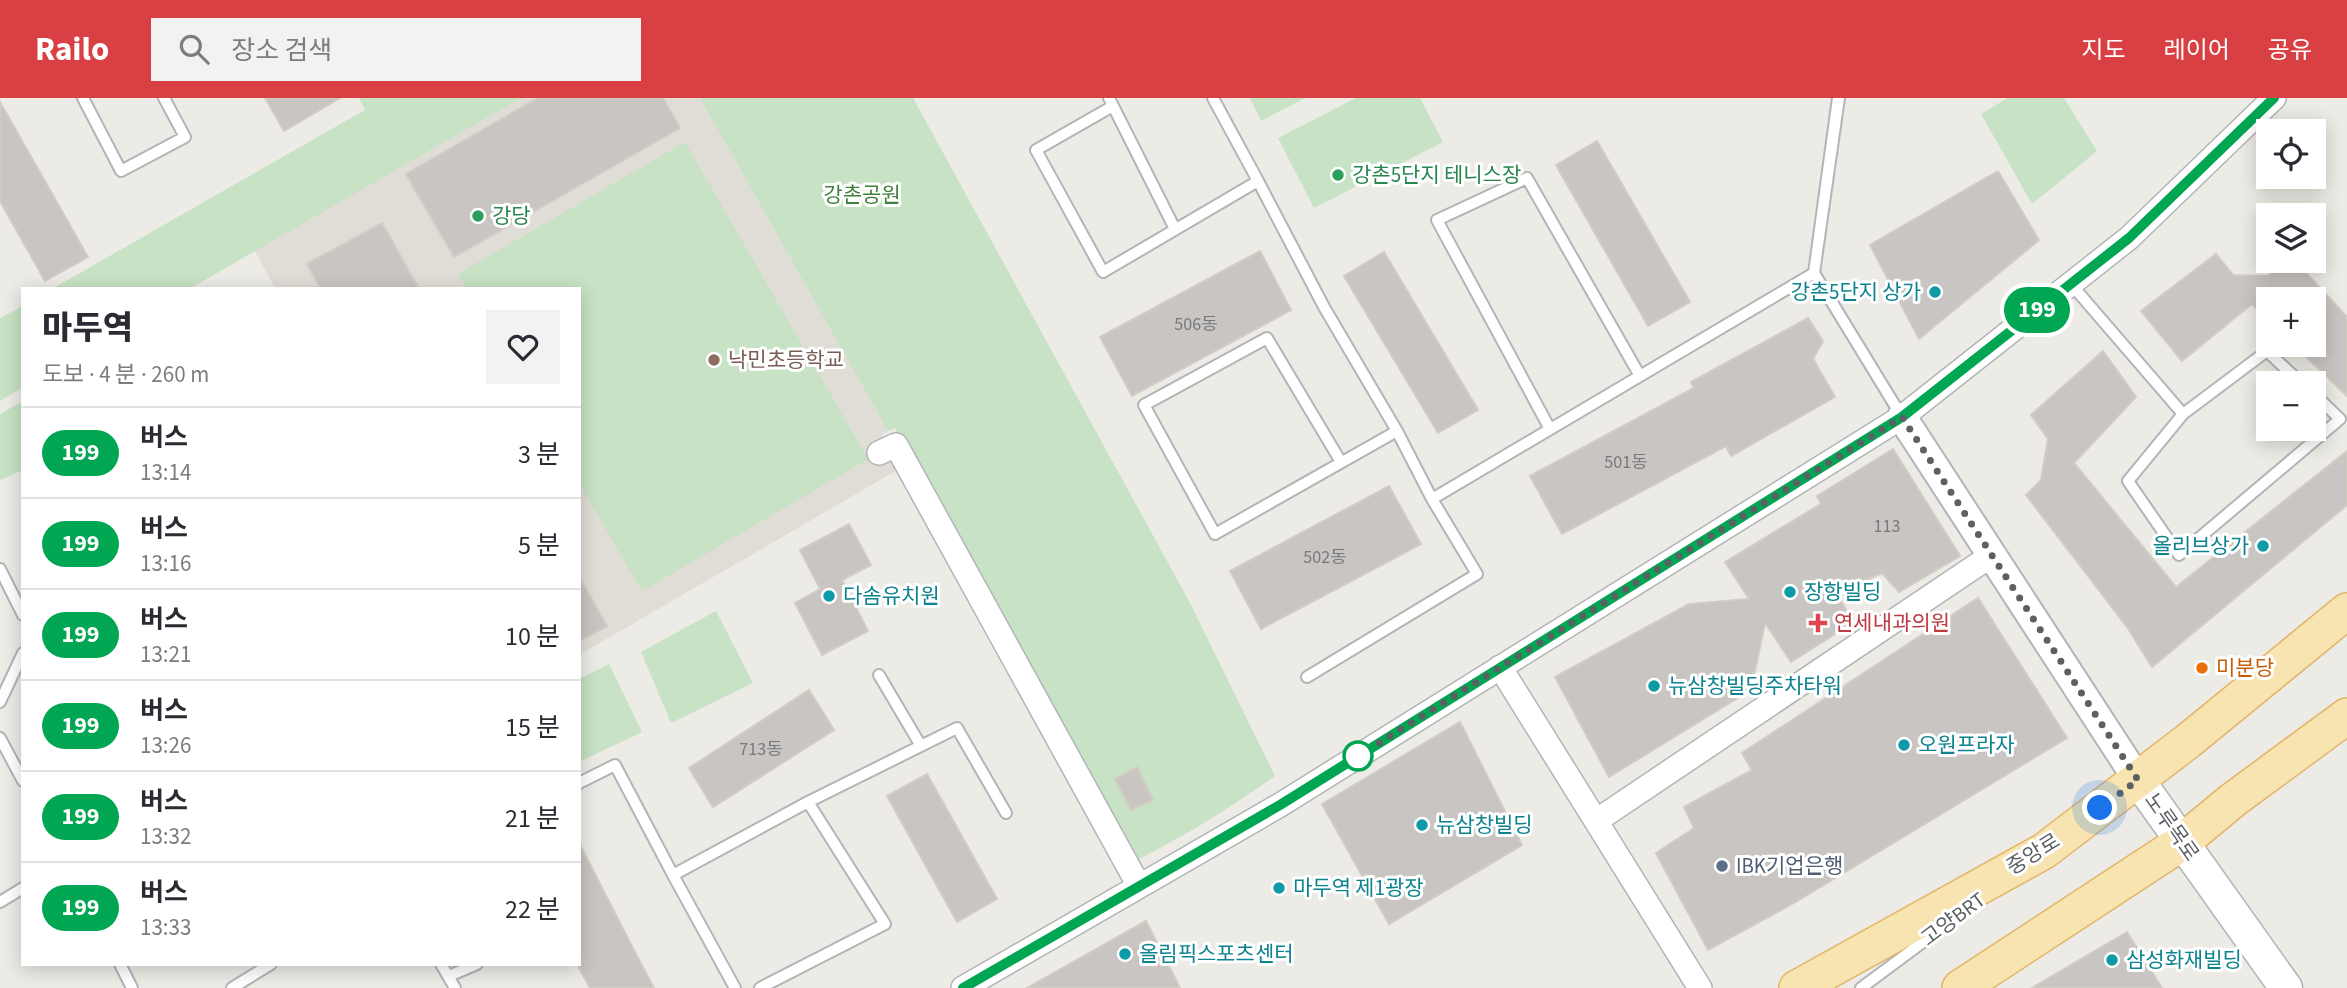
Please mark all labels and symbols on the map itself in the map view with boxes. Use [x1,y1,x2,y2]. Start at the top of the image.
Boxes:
place label: 강촌5단지 테니스장 [1352,160,1521,190]
marker: 강촌5단지 테니스장 [1330,167,1346,183]
park label: 강촌공원 [823,180,901,210]
place label: 강당 [492,201,531,231]
marker: 강당 [470,208,486,224]
place label: 강촌5단지 상가 [1790,277,1921,307]
marker: 강촌5단지 상가 [1927,284,1943,300]
line badge: 199 [1997,287,2077,333]
house number: 506동 [1174,312,1218,337]
place label: 낙민초등학교 [728,345,844,375]
marker: 낙민초등학교 [706,352,722,368]
house number: 501동 [1604,450,1648,475]
house number: 113 [1874,514,1900,539]
place label: 올리브상가 [2152,531,2249,561]
marker: 올리브상가 [2255,538,2271,554]
house number: 502동 [1303,545,1347,570]
place label: 장항빌딩 [1804,577,1881,607]
place label: 다솜유치원 [843,581,940,611]
marker: 장항빌딩 [1782,584,1798,600]
marker: 다솜유치원 [821,588,837,604]
place label: 연세내과의원 [1834,608,1950,638]
marker: 연세내과의원 [1808,613,1828,633]
place label: 미분당 [2216,653,2274,683]
marker: 미분당 [2194,660,2210,676]
place label: 뉴삼창빌딩주차타워 [1668,671,1842,701]
marker: 뉴삼창빌딩주차타워 [1646,678,1662,694]
place label: 오원프라자 [1918,730,2015,760]
house number: 713동 [739,737,783,762]
marker: 오원프라자 [1896,737,1912,753]
unlabelled marker [1343,741,1373,771]
street label: 노루목로 [2138,787,2206,867]
your location [2082,790,2117,825]
place label: 뉴삼창빌딩 [1436,810,1533,840]
marker: 뉴삼창빌딩 [1414,817,1430,833]
street label: 중앙로 [2000,826,2066,882]
place label: IBK기업은행 [1736,851,1843,881]
marker: IBK기업은행 [1714,858,1730,874]
place label: 마두역 제1광장 [1293,873,1424,903]
marker: 마두역 제1광장 [1271,880,1287,896]
street label: 고양BRT [1914,885,1992,953]
place label: 올림픽스포츠센터 [1139,939,1294,969]
place label: 삼성화재빌딩 [2126,945,2242,975]
marker: 올림픽스포츠센터 [1117,946,1133,962]
marker: 삼성화재빌딩 [2104,952,2120,968]

